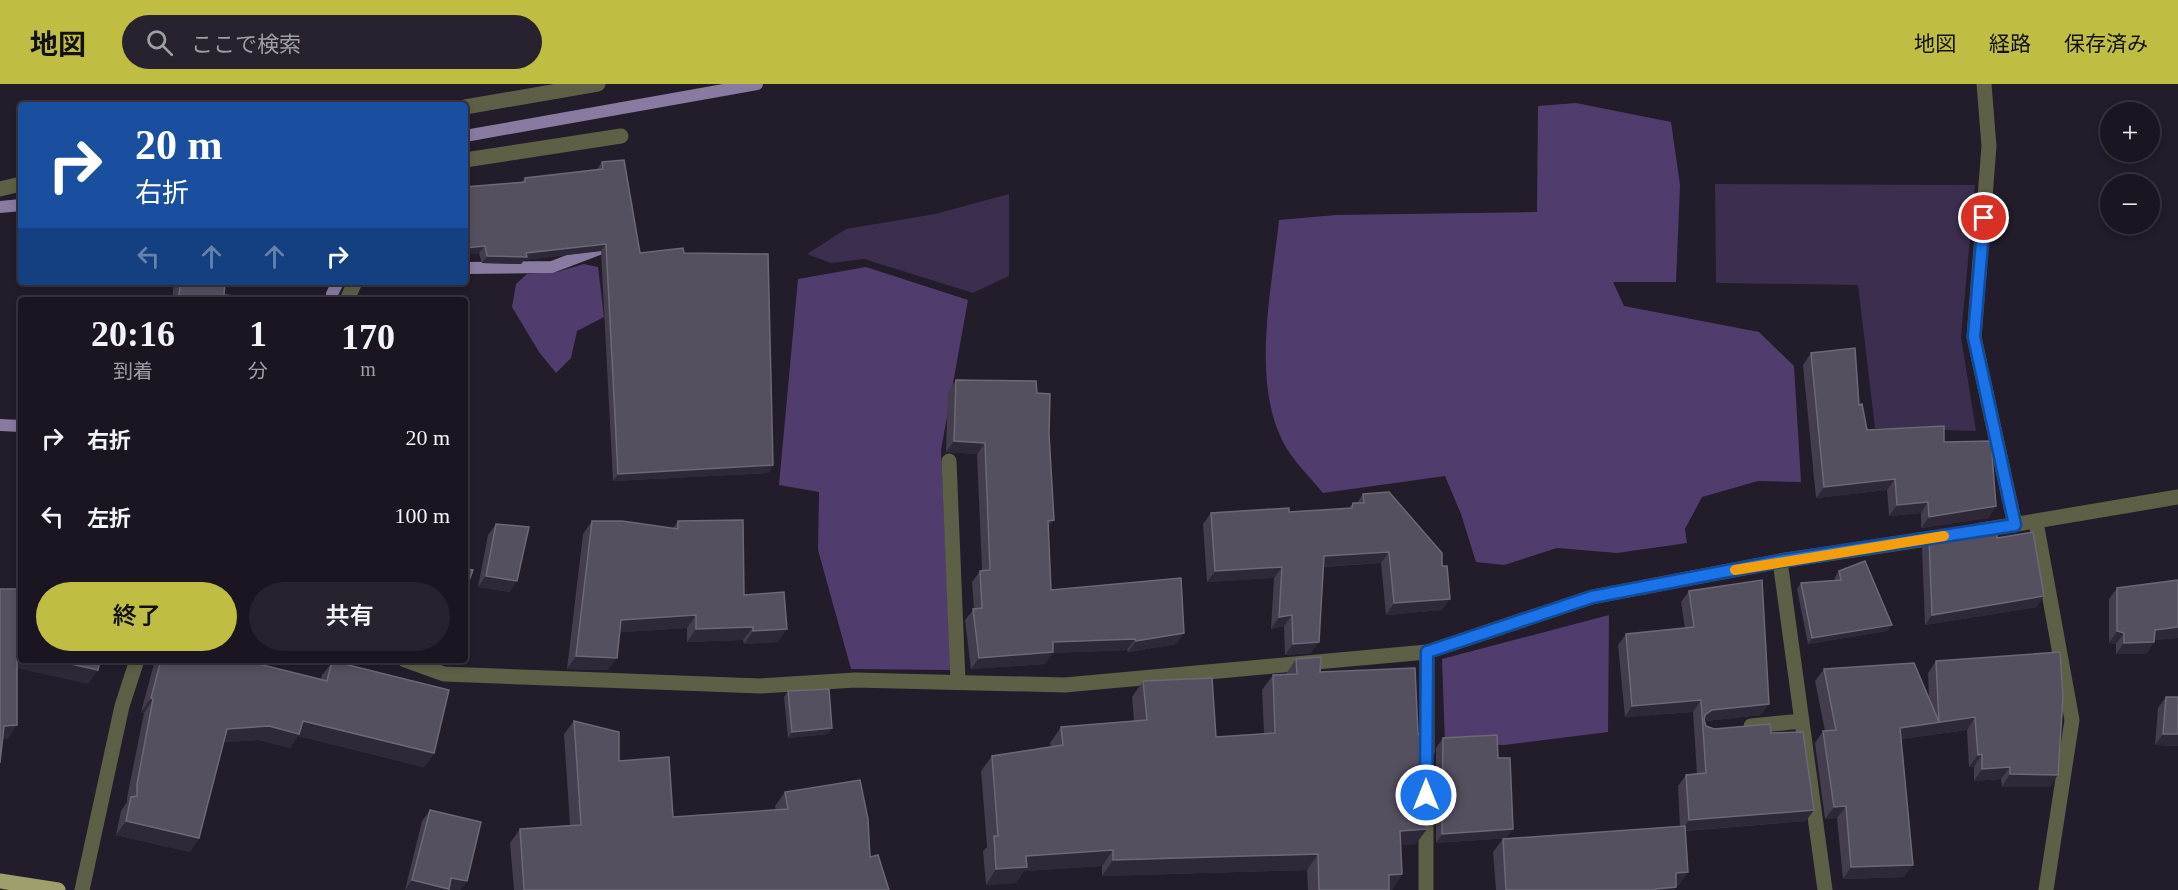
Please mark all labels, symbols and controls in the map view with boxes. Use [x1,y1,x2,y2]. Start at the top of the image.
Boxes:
search box [122,15,542,69]
icon: search [143,26,176,59]
text: 地図 [30,29,86,60]
text: ここで検索 [191,32,301,57]
text: 地図 [1914,32,1956,56]
text: 経路 [1989,32,2031,56]
text: 保存済み [2064,32,2148,56]
map controls [2100,102,2160,234]
button: + [2100,102,2160,162]
text: 20 m [135,122,223,168]
icon: right [36,126,114,204]
button: − [2100,174,2160,234]
text: 右折 [135,178,189,208]
pin [1958,192,2009,243]
icon: arrive [1967,201,2000,234]
icon: left [132,240,165,273]
icon: ahead [195,240,228,273]
icon: ahead [258,240,291,273]
icon: right [321,240,354,273]
text: 20:16 [91,314,175,354]
text: 1 [249,314,267,354]
text: 170 [341,317,395,357]
text: m [360,358,376,380]
text: 到着 [113,360,153,382]
text: 分 [248,360,268,382]
icon: right [36,422,69,455]
text: 20 m [405,425,450,450]
text: 右折 [87,428,131,453]
icon: left [36,500,69,533]
text: 100 m [394,503,450,528]
text: 左折 [87,506,131,531]
button: 終了 [36,582,237,651]
button: 共有 [249,582,450,651]
position arrow [1394,763,1458,827]

